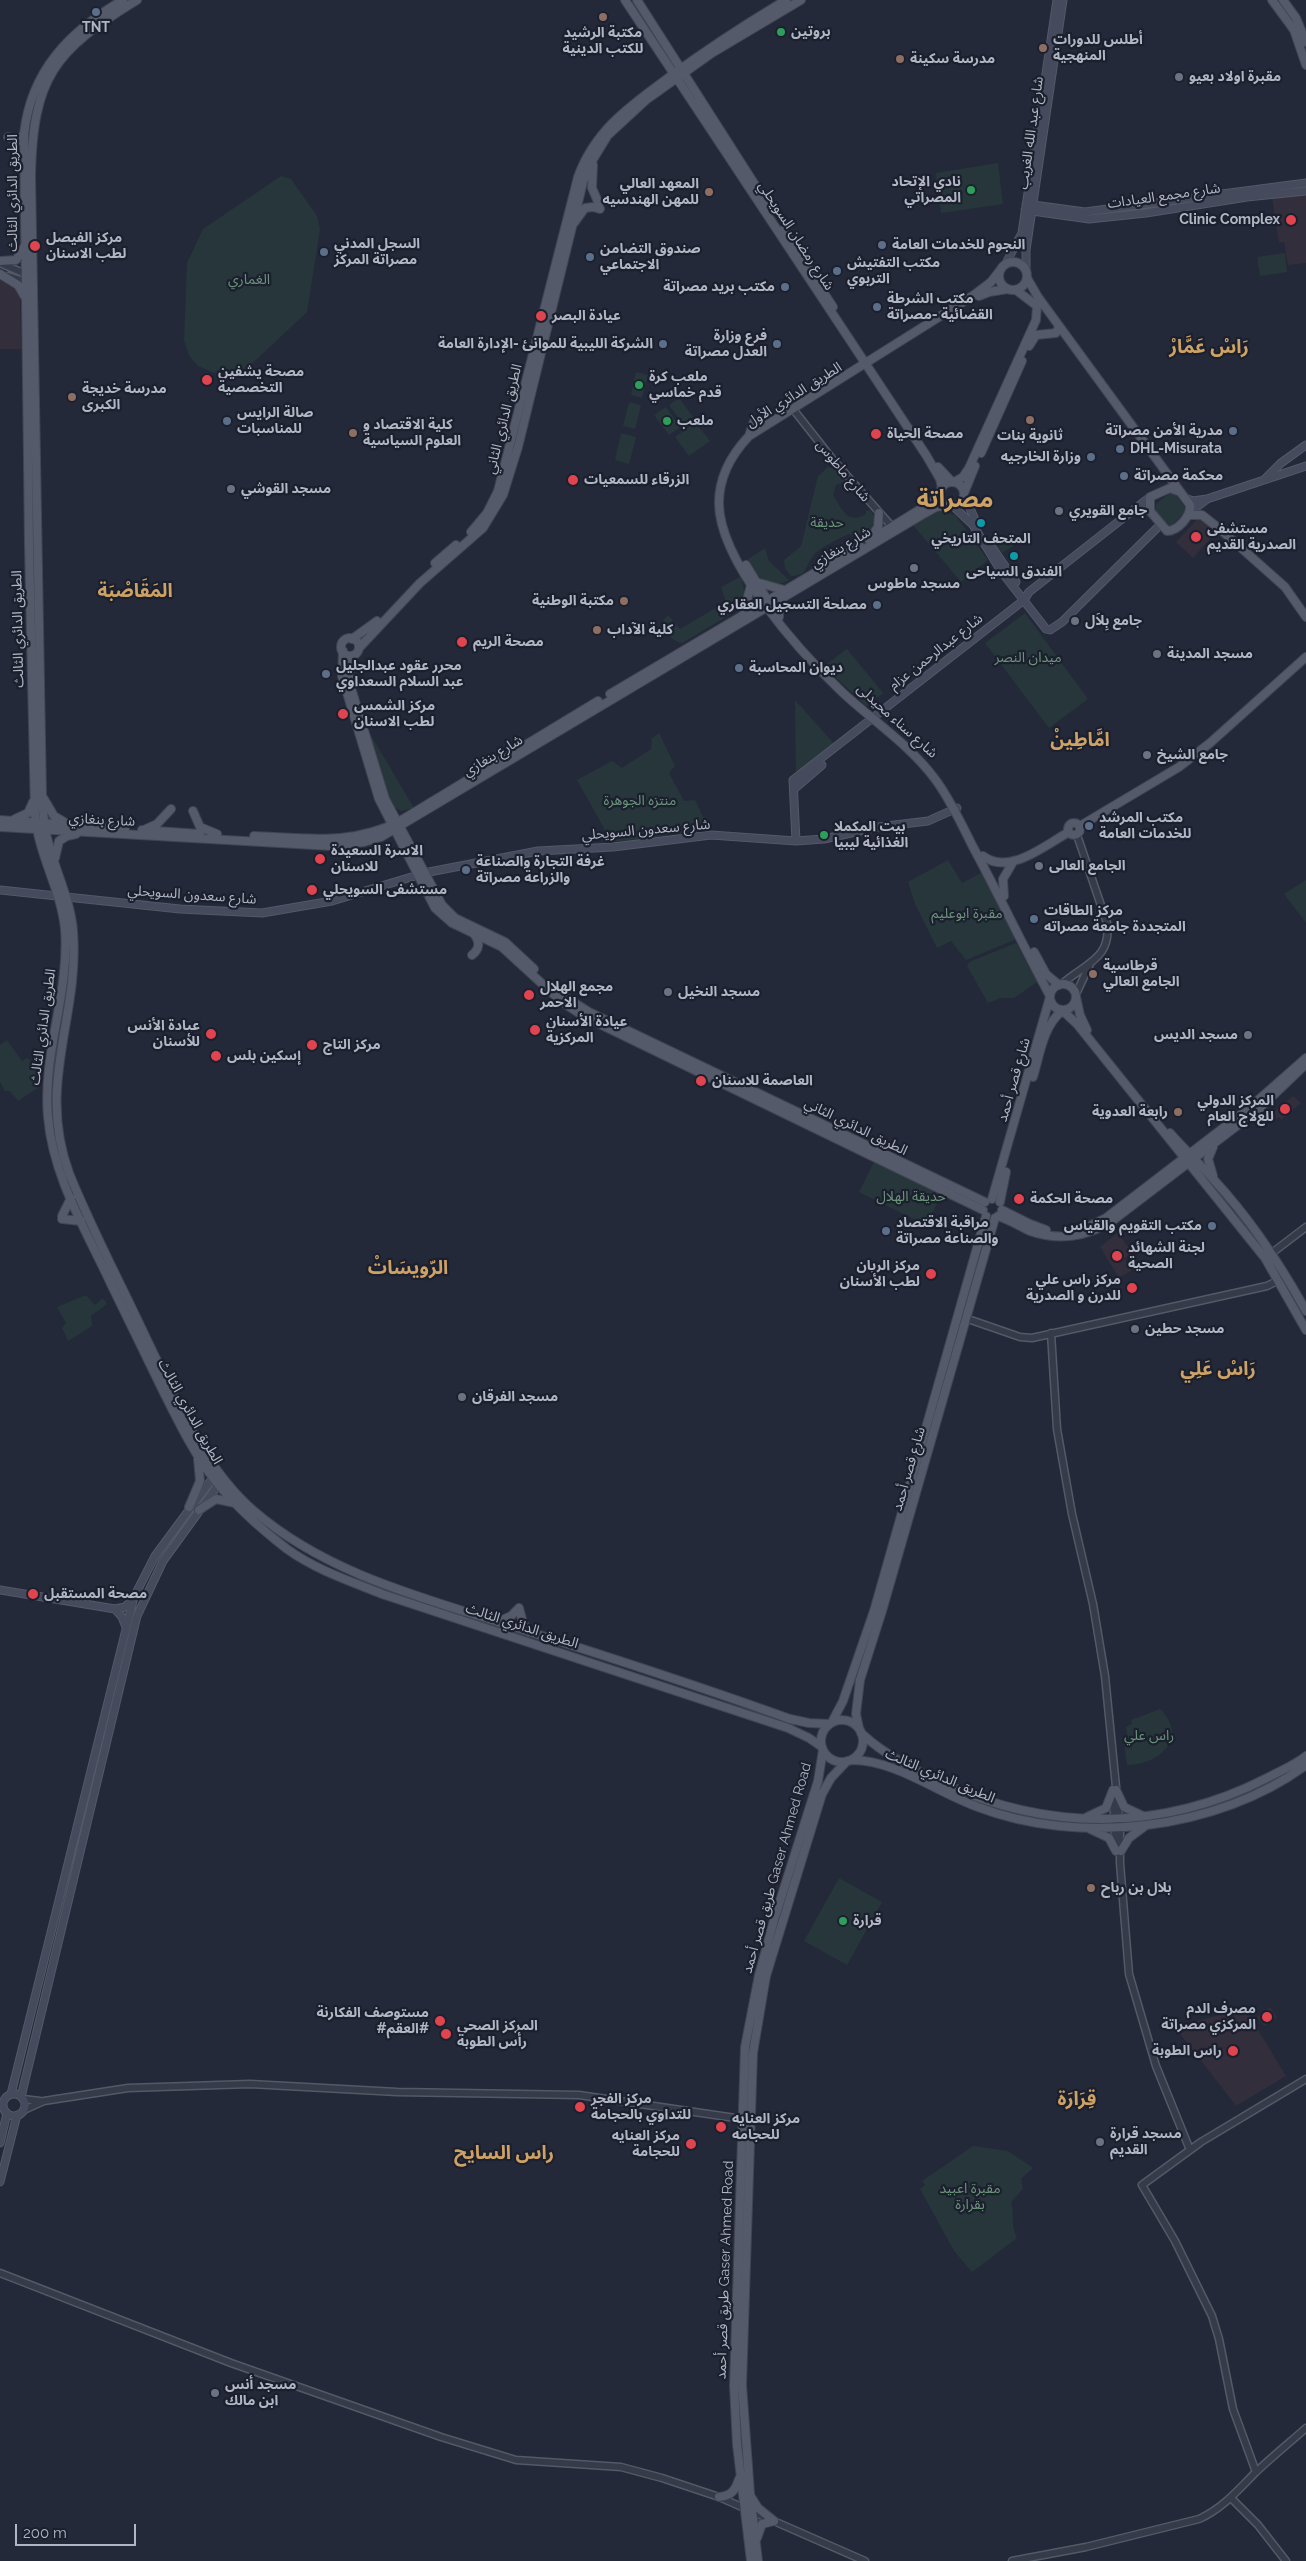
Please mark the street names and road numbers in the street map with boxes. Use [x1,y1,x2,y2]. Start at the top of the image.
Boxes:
street label: شارع عبد الله الغريب [1015,75,1047,191]
street label: الطريق الدائري الثالث [5,134,21,252]
street label: شارع رمضان السويحلي [755,178,837,294]
street label: شارع مجمع العيادات [1107,180,1221,212]
street label: الطريق الدائري الأول [743,359,845,431]
street label: الطريق الدائري الثاني [482,362,526,476]
street label: شارع ماطوس [812,437,874,505]
street label: شارع بنغازي [808,524,874,572]
street label: الطريق الدائري الثالث [9,570,27,688]
street label: شارع عبدالرحمن عزام [886,610,986,694]
street label: شارع سناء محيدلى [853,680,941,762]
street label: شارع بنغازي [460,732,526,780]
street label: شارع بنغازي [68,810,136,830]
street label: شارع سعدون السويحلي [581,816,711,844]
street label: شارع سعدون السويحلي [127,882,257,908]
street label: الطريق الدائري الثالث [26,968,60,1086]
street label: شارع قصر أحمد [994,1036,1034,1124]
street label: الطريق الدائري الثاني [802,1095,910,1159]
street label: الطريق الدائري الثالث [154,1357,226,1467]
street label: شارع قصر أحمد [889,1425,929,1513]
street label: الطريق الدائري الثالث [463,1600,581,1652]
street label: الطريق الدائري الثالث [883,1745,997,1807]
street label: طريق قصر أحمد Gaser Ahmed Road [739,1761,815,1975]
street label: طريق قصر أحمد Gaser Ahmed Road [713,2160,737,2380]

